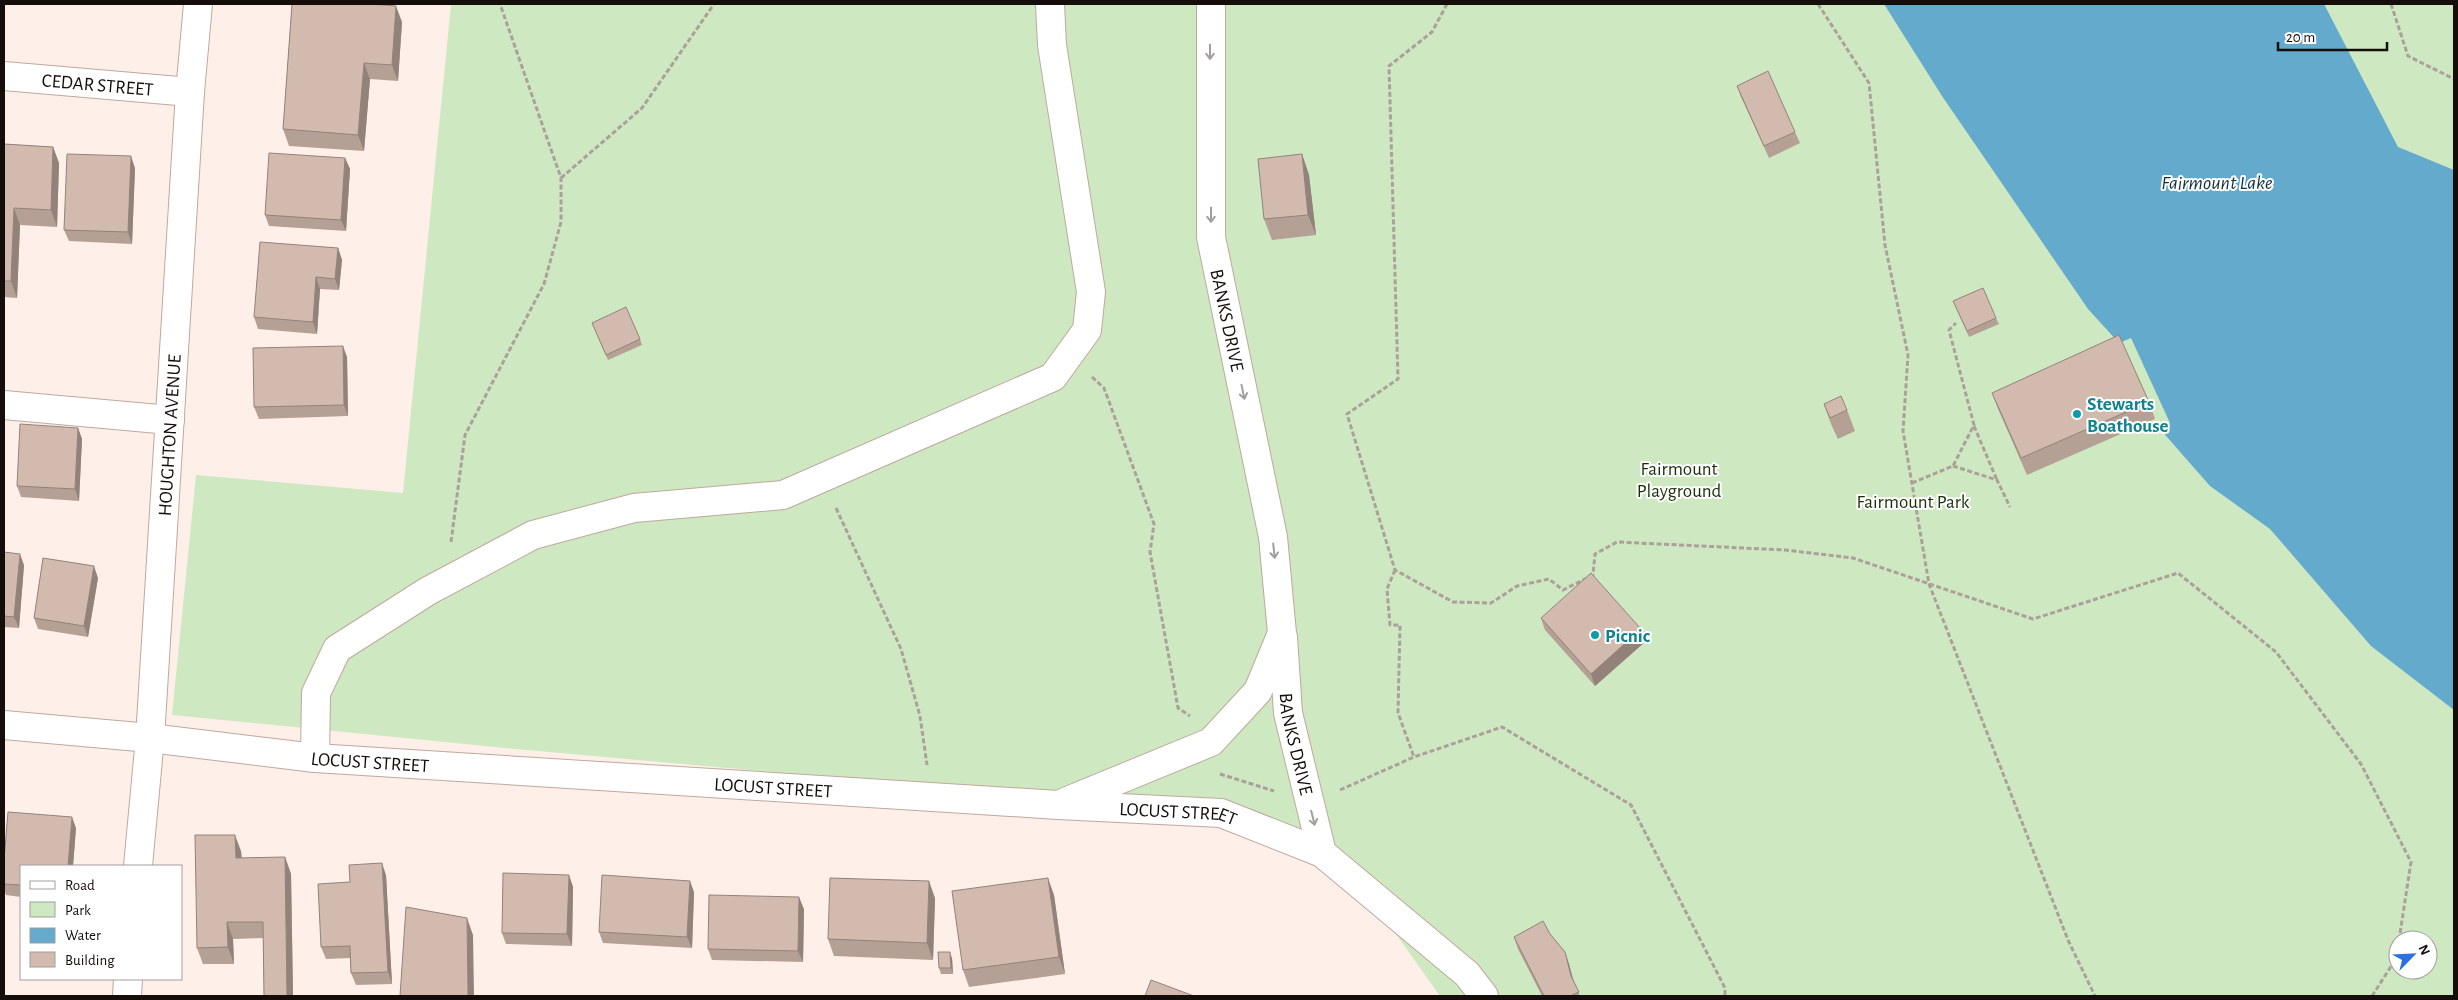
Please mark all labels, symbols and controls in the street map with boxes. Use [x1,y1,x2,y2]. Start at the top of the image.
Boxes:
scale bar [2278,20,2387,52]
text: 20 m [2286,30,2315,45]
one-way arrow [1205,44,1215,60]
street label: CEDAR STREET [41,71,154,100]
water label: Fairmount Lake [2161,173,2273,193]
one-way arrow [1206,206,1216,223]
street label: BANKS DRIVE [1206,267,1247,373]
street label: HOUGHTON AVENUE [156,354,185,517]
one-way arrow [1239,383,1248,399]
place label: Stewarts Boathouse [2087,395,2169,436]
marker: Stewarts Boathouse [2071,408,2083,420]
park label: Fairmount Playground [1637,460,1721,501]
park label: Fairmount Park [1856,493,1970,512]
one-way arrow [1269,543,1279,559]
place label: Picnic [1605,627,1651,646]
marker: Picnic [1589,629,1601,641]
street label: BANKS DRIVE [1276,692,1316,797]
street label: LOCUST STREET [310,750,430,776]
street label: LOCUST STREET [714,775,833,802]
street label: LOCUST STREET [1119,800,1240,829]
one-way arrow [1309,810,1318,826]
legend [20,865,182,980]
text: Road [65,878,95,893]
text: Park [65,903,91,918]
text: Water [65,928,101,943]
north arrow [2388,930,2438,980]
text: N [2416,943,2432,957]
text: Building [65,953,115,968]

